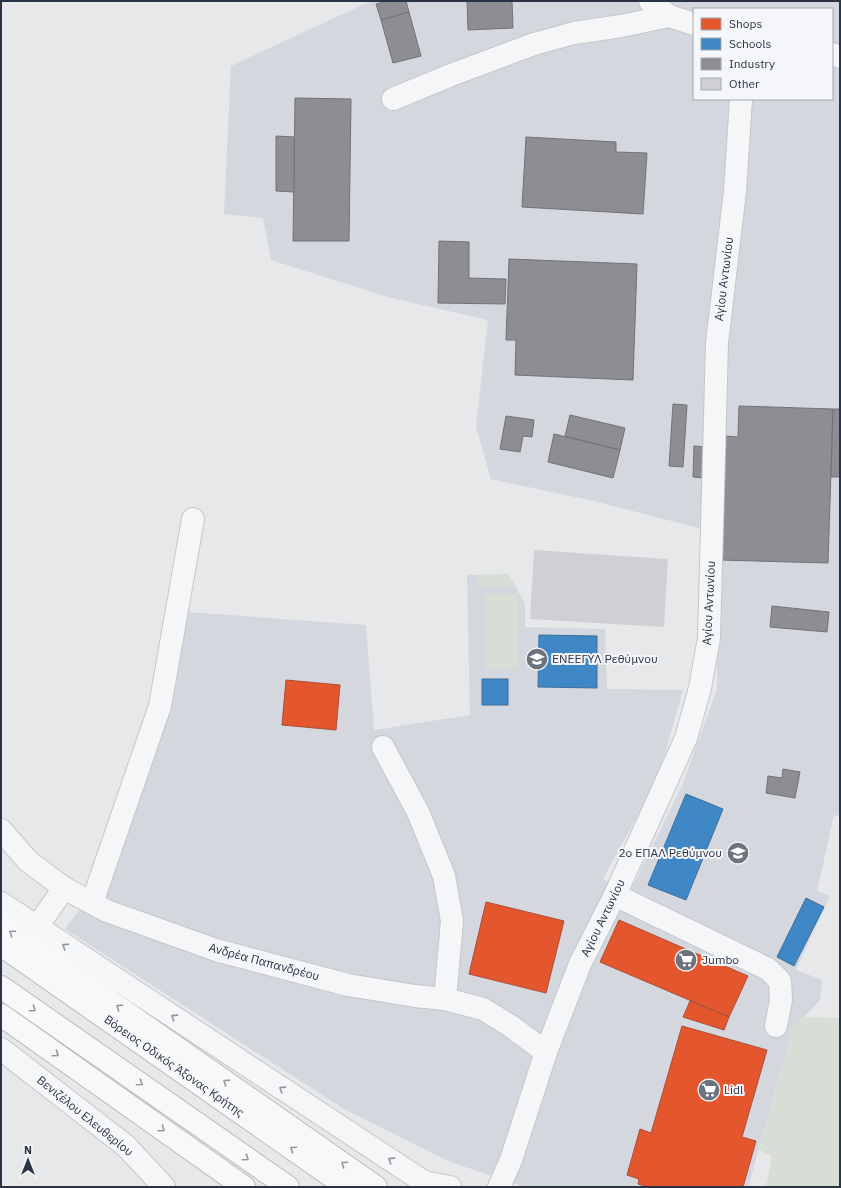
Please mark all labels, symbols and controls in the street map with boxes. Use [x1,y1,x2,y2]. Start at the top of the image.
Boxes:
legend [693,8,833,100]
text: Shops [729,16,762,31]
text: Schools [729,36,772,51]
text: Industry [729,56,775,71]
text: Other [729,76,760,91]
street label: Αγίου Αντωνίου [711,236,736,322]
street label: Αγίου Αντωνίου [699,560,718,646]
school or university icon: ΕΝΕΕΓΥΛ Ρεθύμνου [524,646,550,672]
place label: ΕΝΕΕΓΥΛ Ρεθύμνου [552,651,658,666]
school or university icon: 2ο ΕΠΑΛ Ρεθύμνου [725,840,751,866]
place label: 2ο ΕΠΑΛ Ρεθύμνου [618,845,722,860]
street label: Αγίου Αντωνίου [577,876,628,959]
one-way arrow [10,931,17,938]
street label: Ανδρέα Παπανδρέου [207,940,321,984]
one-way arrow [62,943,69,951]
supermarket icon: Jumbo [673,947,699,973]
place label: Jumbo [702,952,739,967]
one-way arrow [29,1004,36,1012]
one-way arrow [117,1005,124,1012]
street label: Βόρειος Οδικός Άξονας Κρήτης [101,1011,247,1120]
one-way arrow [171,1015,178,1022]
one-way arrow [51,1049,58,1056]
street label: Βενιζέλου Ελευθερίου [34,1072,137,1159]
supermarket icon: Lidl [696,1077,722,1103]
one-way arrow [135,1078,142,1085]
one-way arrow [223,1079,230,1087]
place label: Lidl [724,1082,743,1097]
one-way arrow [280,1087,287,1094]
one-way arrow [157,1124,164,1131]
north arrow [8,1140,48,1180]
text: N [24,1143,32,1157]
one-way arrow [290,1147,297,1154]
one-way arrow [242,1153,249,1161]
one-way arrow [388,1158,395,1165]
one-way arrow [341,1162,348,1169]

